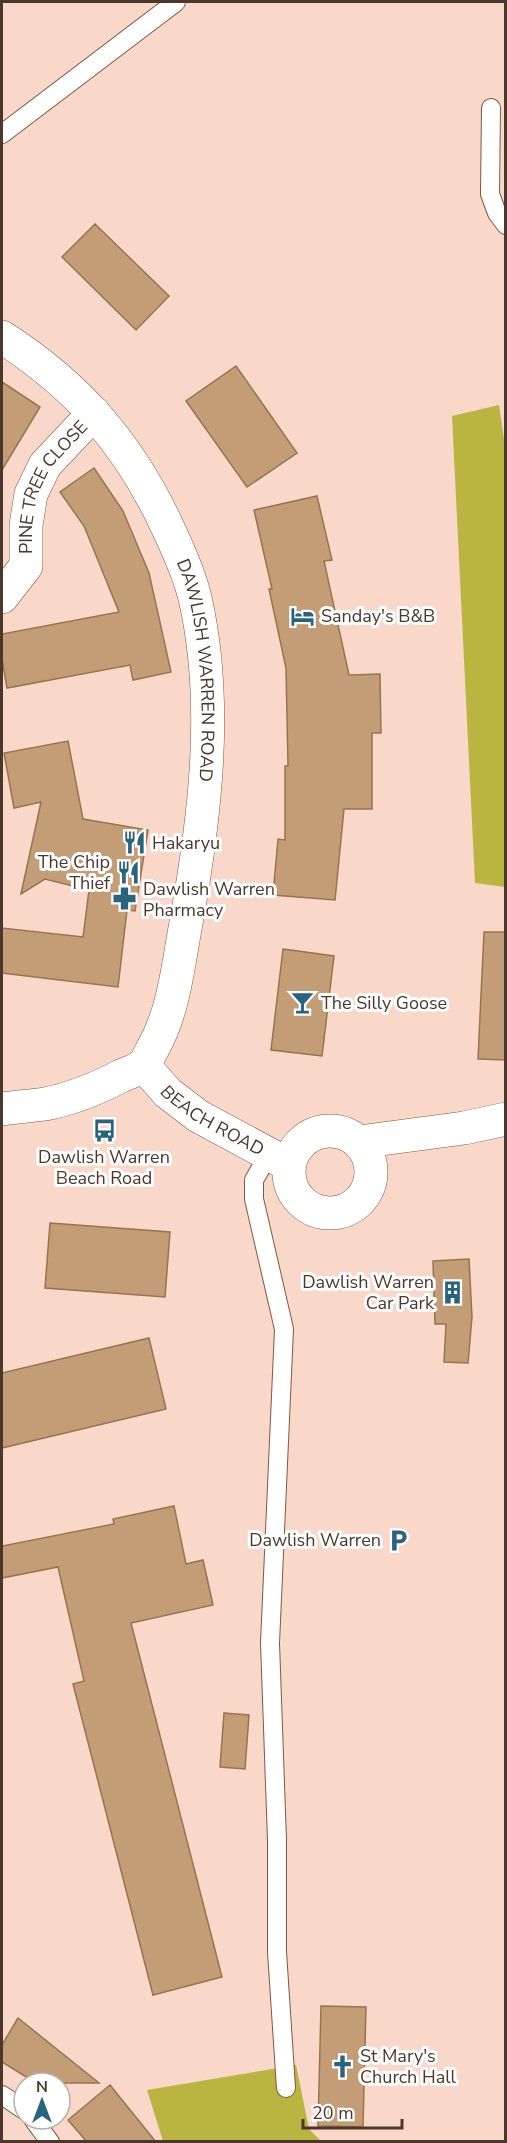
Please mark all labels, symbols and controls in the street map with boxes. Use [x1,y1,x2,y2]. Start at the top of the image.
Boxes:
street label: PINE TREE CLOSE [14,415,93,554]
street label: DAWLISH WARREN ROAD [171,555,220,783]
hotel icon: Sanday's B&B [290,603,316,629]
place label: Sanday's B&B [321,604,435,628]
restaurant icon: Hakaryu [121,830,147,856]
place label: Hakaryu [152,831,220,855]
place label: The Chip Thief [38,850,111,895]
restaurant icon: The Chip Thief [115,859,141,885]
place label: Dawlish Warren Pharmacy [143,877,275,922]
pharmacy icon: Dawlish Warren Pharmacy [112,886,138,912]
bar icon: The Silly Goose [290,990,316,1016]
place label: The Silly Goose [321,991,447,1015]
street label: BEACH ROAD [155,1080,268,1161]
bus stop icon: Dawlish Warren Beach Road [91,1118,117,1144]
place label: Dawlish Warren Beach Road [38,1145,170,1190]
place label: Dawlish Warren Car Park [302,1270,435,1315]
building icon: Dawlish Warren Car Park [439,1279,465,1305]
parking icon: Dawlish Warren [386,1527,412,1553]
place label: Dawlish Warren [249,1528,381,1552]
place label: St Mary's Church Hall [360,2044,457,2089]
church icon: St Mary's Church Hall [329,2053,355,2079]
north arrow [12,2071,72,2131]
text: N [36,2076,48,2098]
scale bar [303,2092,402,2130]
text: 20 m [312,2101,354,2125]

